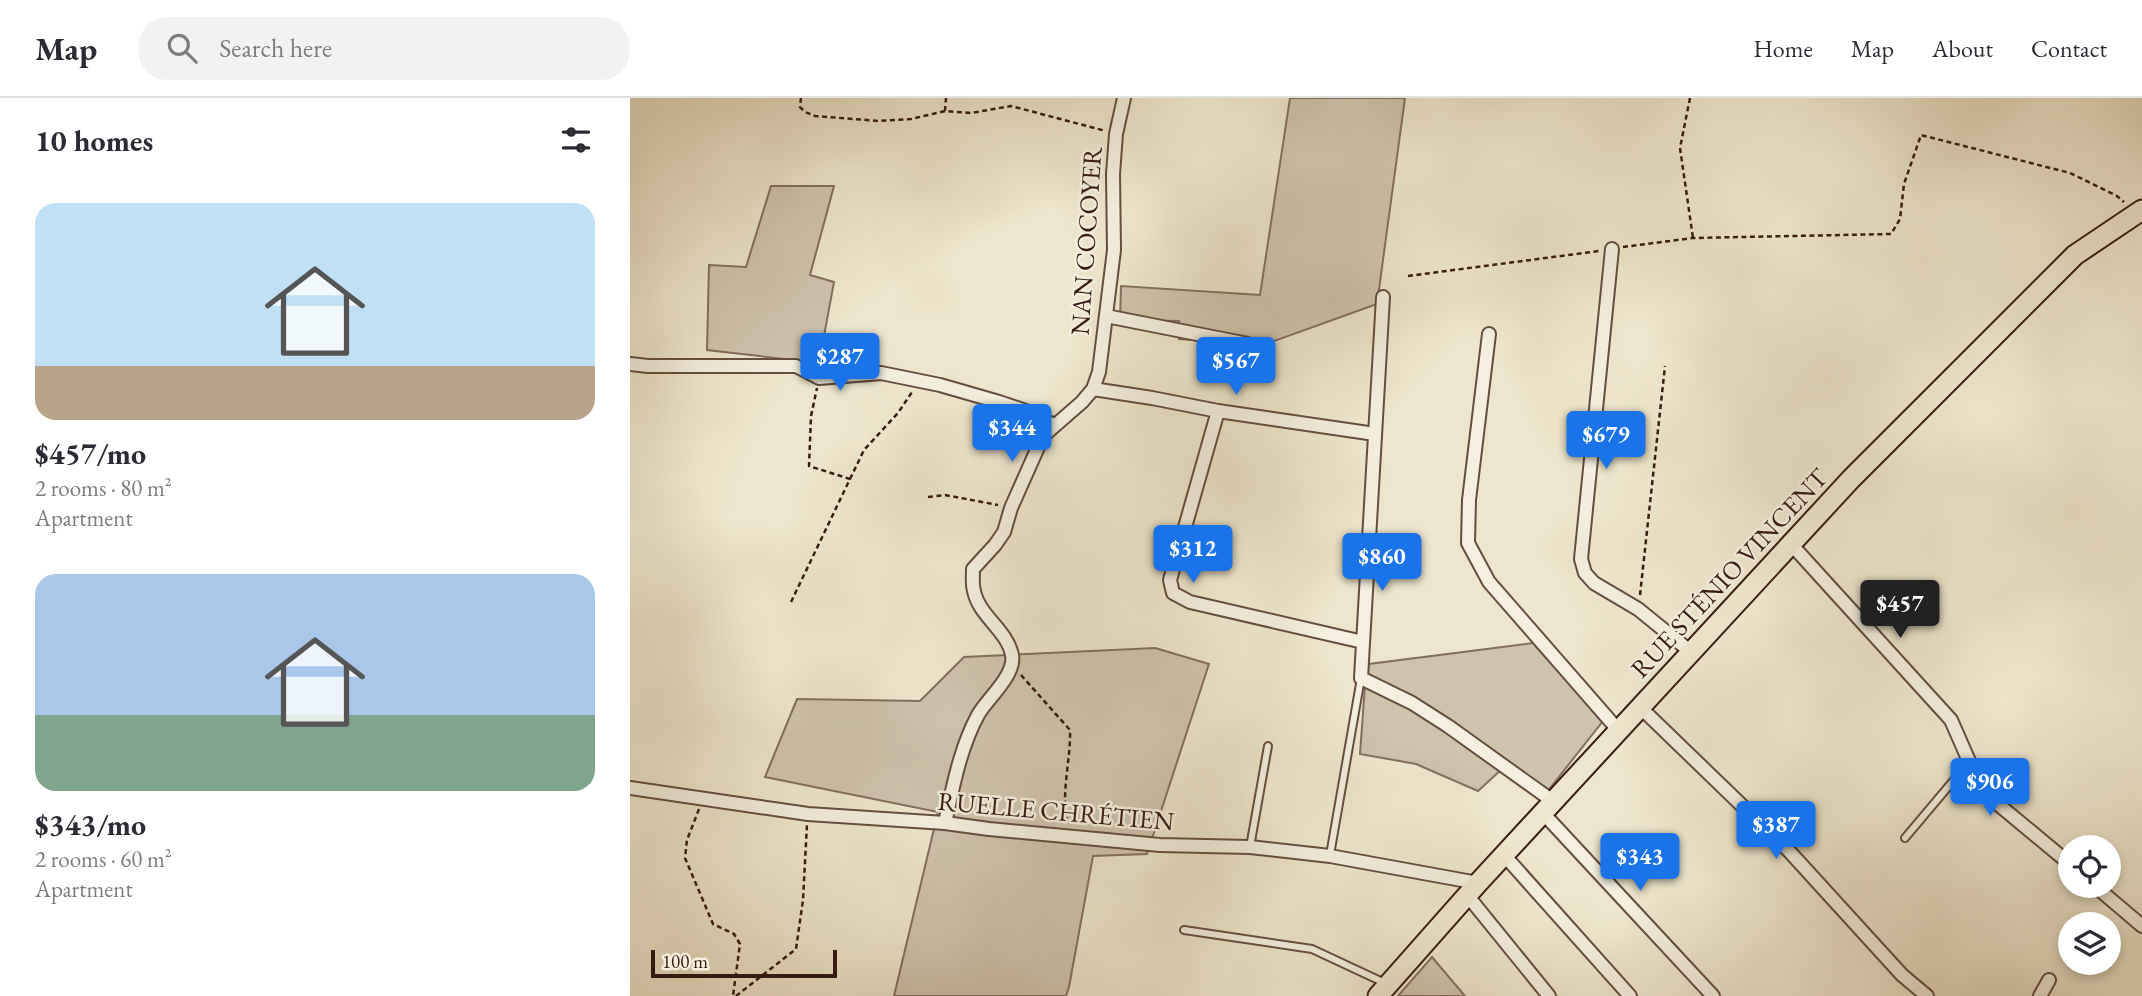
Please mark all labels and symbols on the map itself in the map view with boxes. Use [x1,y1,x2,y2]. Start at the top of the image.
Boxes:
street label: NAN COCOYER [1062,145,1110,336]
pin: $287 [799,334,881,393]
pin: $567 [1195,338,1277,397]
pin: $344 [971,404,1053,464]
pin: $679 [1565,412,1647,471]
street label: RUE STÉNIO VINCENT [1623,461,1835,685]
pin: $312 [1152,526,1234,585]
pin: $860 [1341,533,1423,593]
pin: $457 [1859,580,1941,640]
pin: $906 [1949,758,2031,818]
street label: RUELLE CHRÉTIEN [937,784,1176,838]
pin: $387 [1735,802,1817,861]
pin: $343 [1599,834,1681,893]
scale bar [651,947,836,979]

